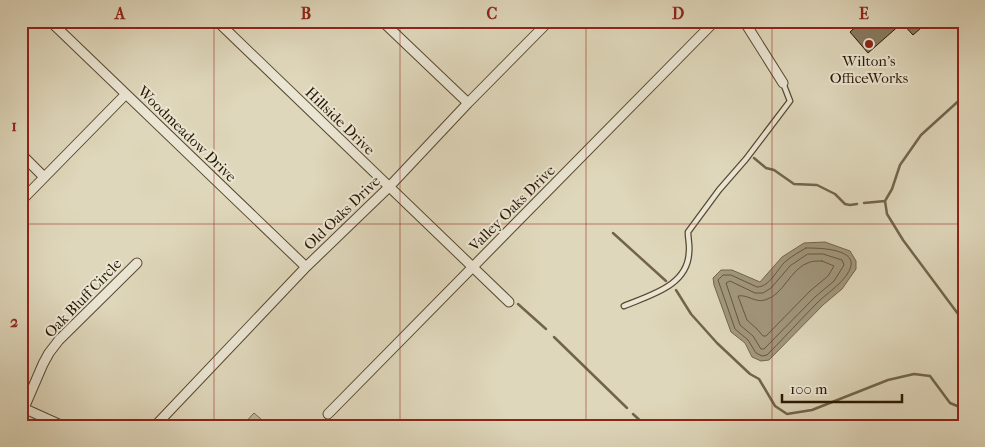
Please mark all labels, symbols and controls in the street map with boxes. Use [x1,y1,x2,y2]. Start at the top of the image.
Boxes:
text: A [114,4,126,23]
text: B [301,4,311,23]
text: C [487,4,498,23]
text: D [672,4,684,23]
text: E [859,4,869,23]
marker: Wilton's OfficeWorks [863,38,875,50]
place label: Wilton's OfficeWorks [830,52,909,87]
street label: Woodmeadow Drive [133,82,241,186]
street label: Hillside Drive [301,83,379,159]
text: 1 [11,116,17,135]
street label: Valley Oaks Drive [465,161,559,255]
street label: Old Oaks Drive [300,172,384,254]
street label: Oak Bluff Circle [41,254,126,341]
text: 2 [10,312,18,331]
scale bar [782,372,902,404]
text: 100 m [790,380,828,398]

